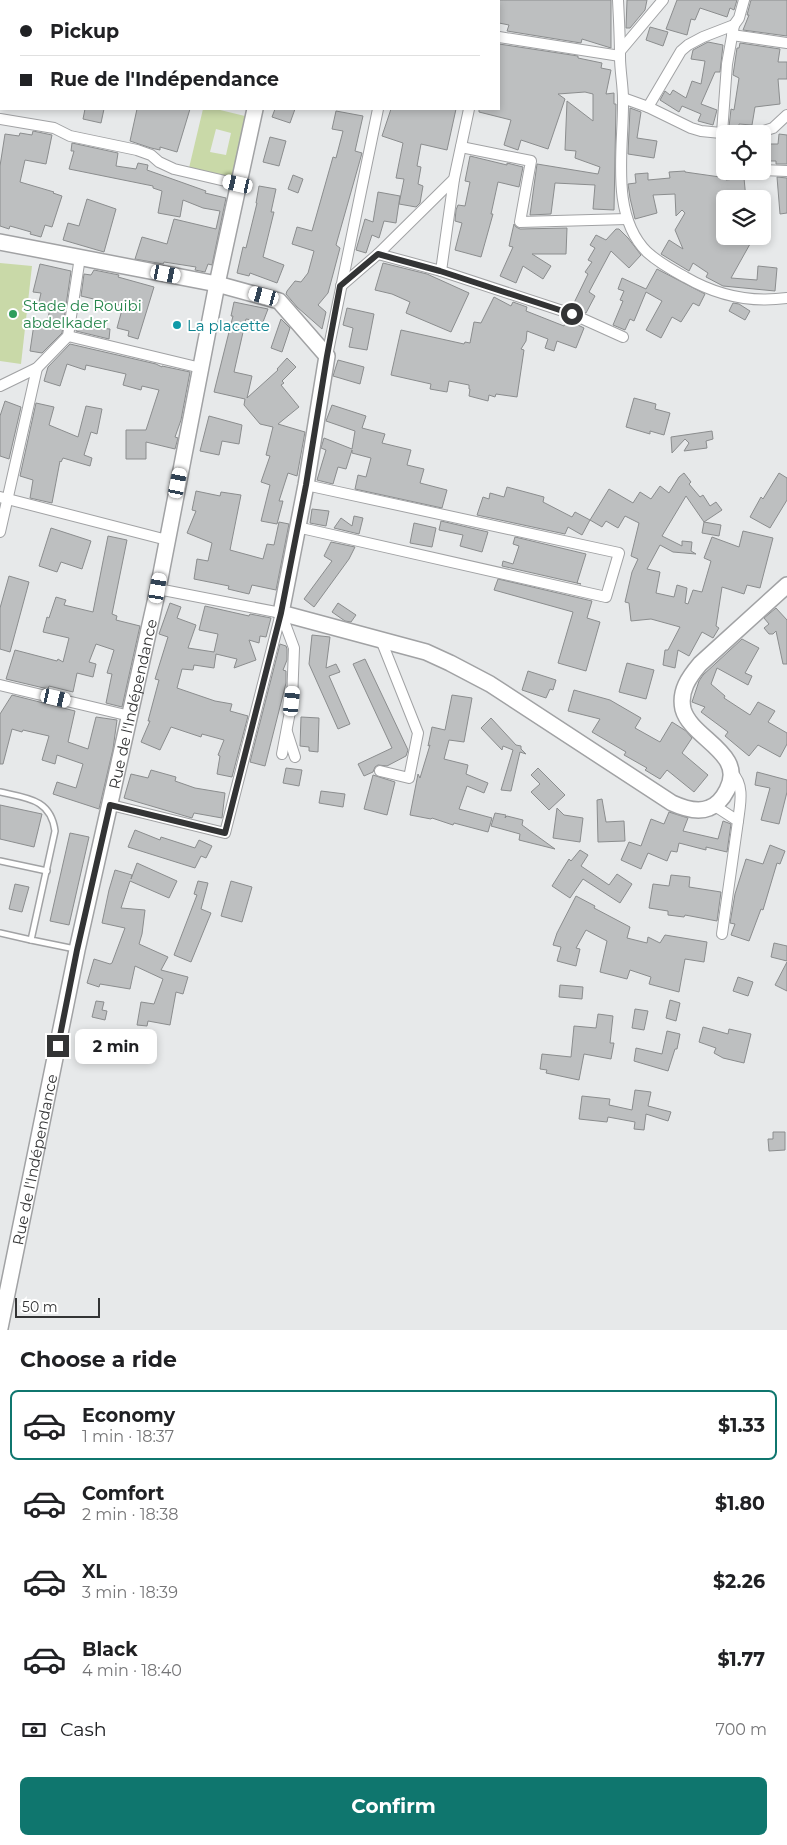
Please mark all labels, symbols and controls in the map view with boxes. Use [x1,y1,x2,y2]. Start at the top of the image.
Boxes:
text: Pickup [50,20,119,43]
text: Rue de l'Indépendance [50,68,279,91]
map controls [716,125,771,245]
button: locate [716,125,771,180]
car [221,173,254,195]
button: layers [716,190,771,245]
car [149,264,182,284]
car [247,285,280,307]
place label: Stade de Rouibi abdelkader [23,296,142,332]
route start [561,303,583,325]
marker: Stade de Rouibi abdelkader [7,308,19,320]
place label: La placette [187,316,270,335]
marker: La placette [171,319,183,331]
car [167,467,188,499]
car [148,572,167,604]
street label: Rue de l'Indépendance [104,617,161,791]
car [282,685,301,717]
car [39,687,72,709]
callout: 2 min [76,1028,158,1064]
route end [47,1035,69,1057]
text: 2 min [93,1037,139,1056]
street label: Rue de l'Indépendance [8,1072,61,1247]
scale bar [15,1295,100,1318]
text: 50 m [22,1298,58,1316]
text: Choose a ride [20,1346,177,1373]
icon: car [22,1403,67,1448]
text: Economy [82,1404,175,1427]
text: $1.33 [718,1414,765,1437]
text: 1 min · 18:37 [82,1427,174,1446]
icon: car [22,1481,67,1526]
text: Comfort [82,1482,164,1505]
text: $1.80 [715,1492,765,1515]
text: 2 min · 18:38 [82,1505,178,1524]
icon: car [22,1559,67,1604]
text: XL [82,1560,107,1583]
text: $2.26 [713,1570,765,1593]
text: 3 min · 18:39 [82,1583,178,1602]
icon: car [22,1637,67,1682]
text: Black [82,1638,138,1661]
text: $1.77 [717,1648,765,1671]
text: 4 min · 18:40 [82,1661,182,1680]
icon: cash [20,1716,48,1744]
text: Cash [60,1718,107,1741]
text: 700 m [716,1720,767,1739]
button: Confirm [20,1777,767,1835]

